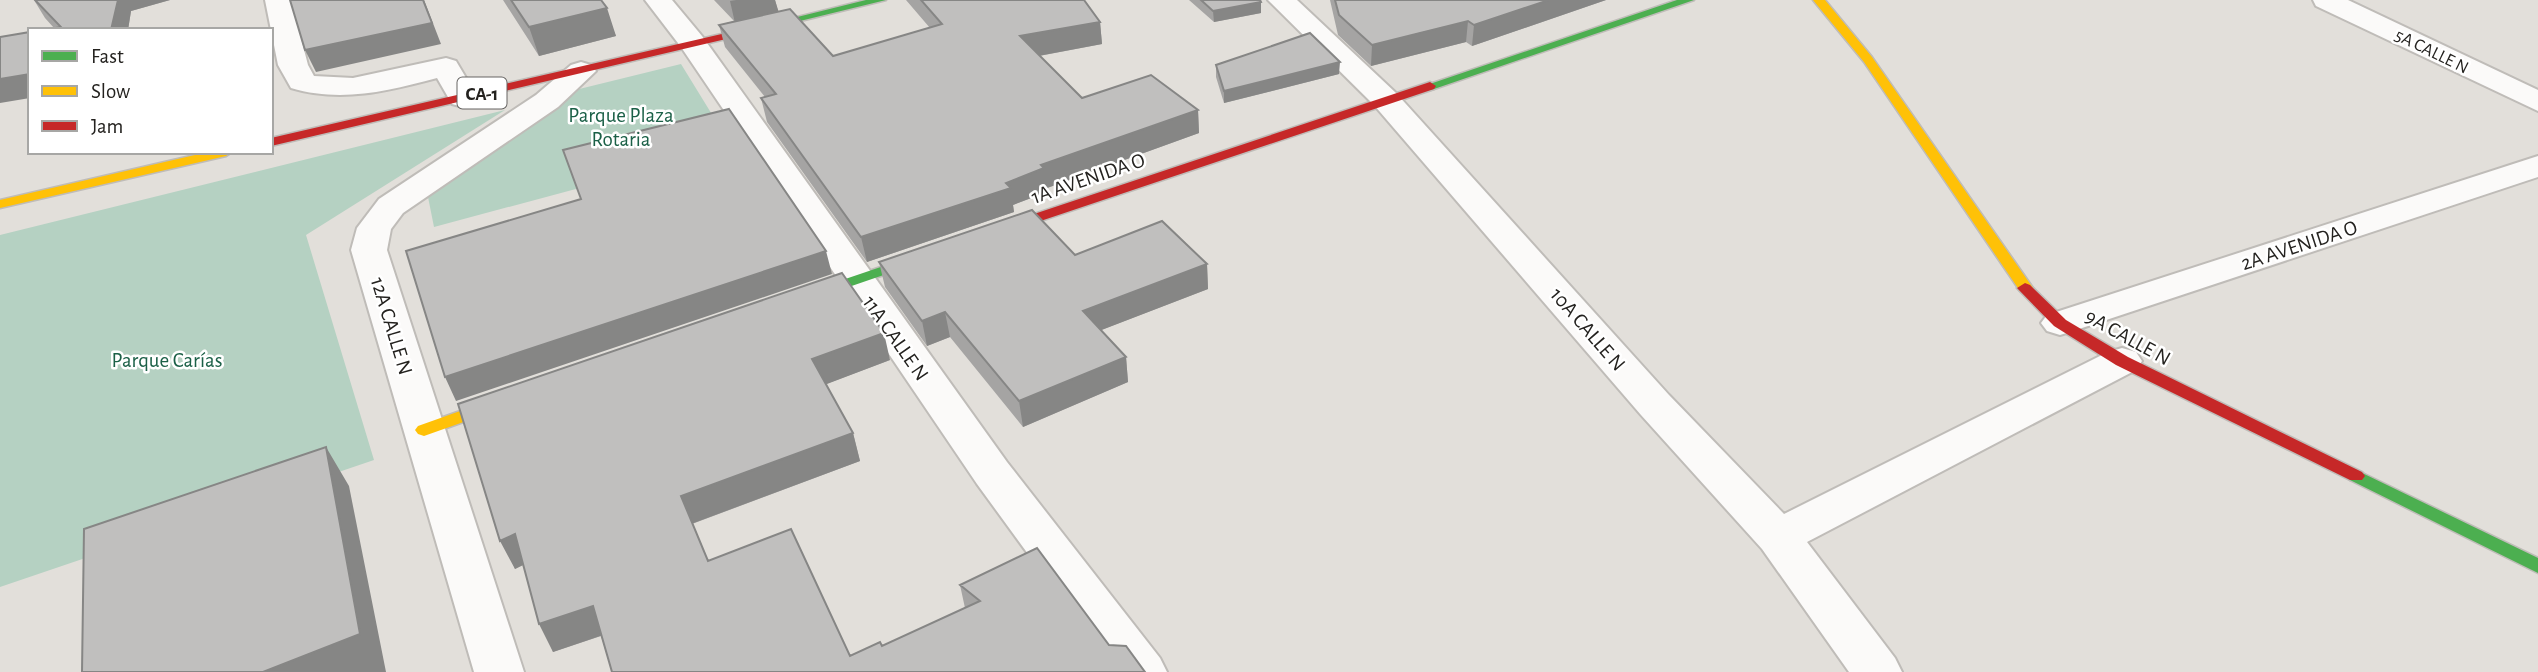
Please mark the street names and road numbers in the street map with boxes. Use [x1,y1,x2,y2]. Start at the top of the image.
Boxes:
street label: 5A CALLE N [2392,26,2471,77]
road number: CA-1 [458,78,506,108]
street label: 1A AVENIDA O [1029,149,1148,208]
street label: 2A AVENIDA O [2238,217,2360,274]
street label: 12A CALLE N [367,275,416,377]
street label: 10A CALLE N [1546,284,1629,375]
street label: 11A CALLE N [859,292,932,385]
street label: 9A CALLE N [2082,305,2174,369]

